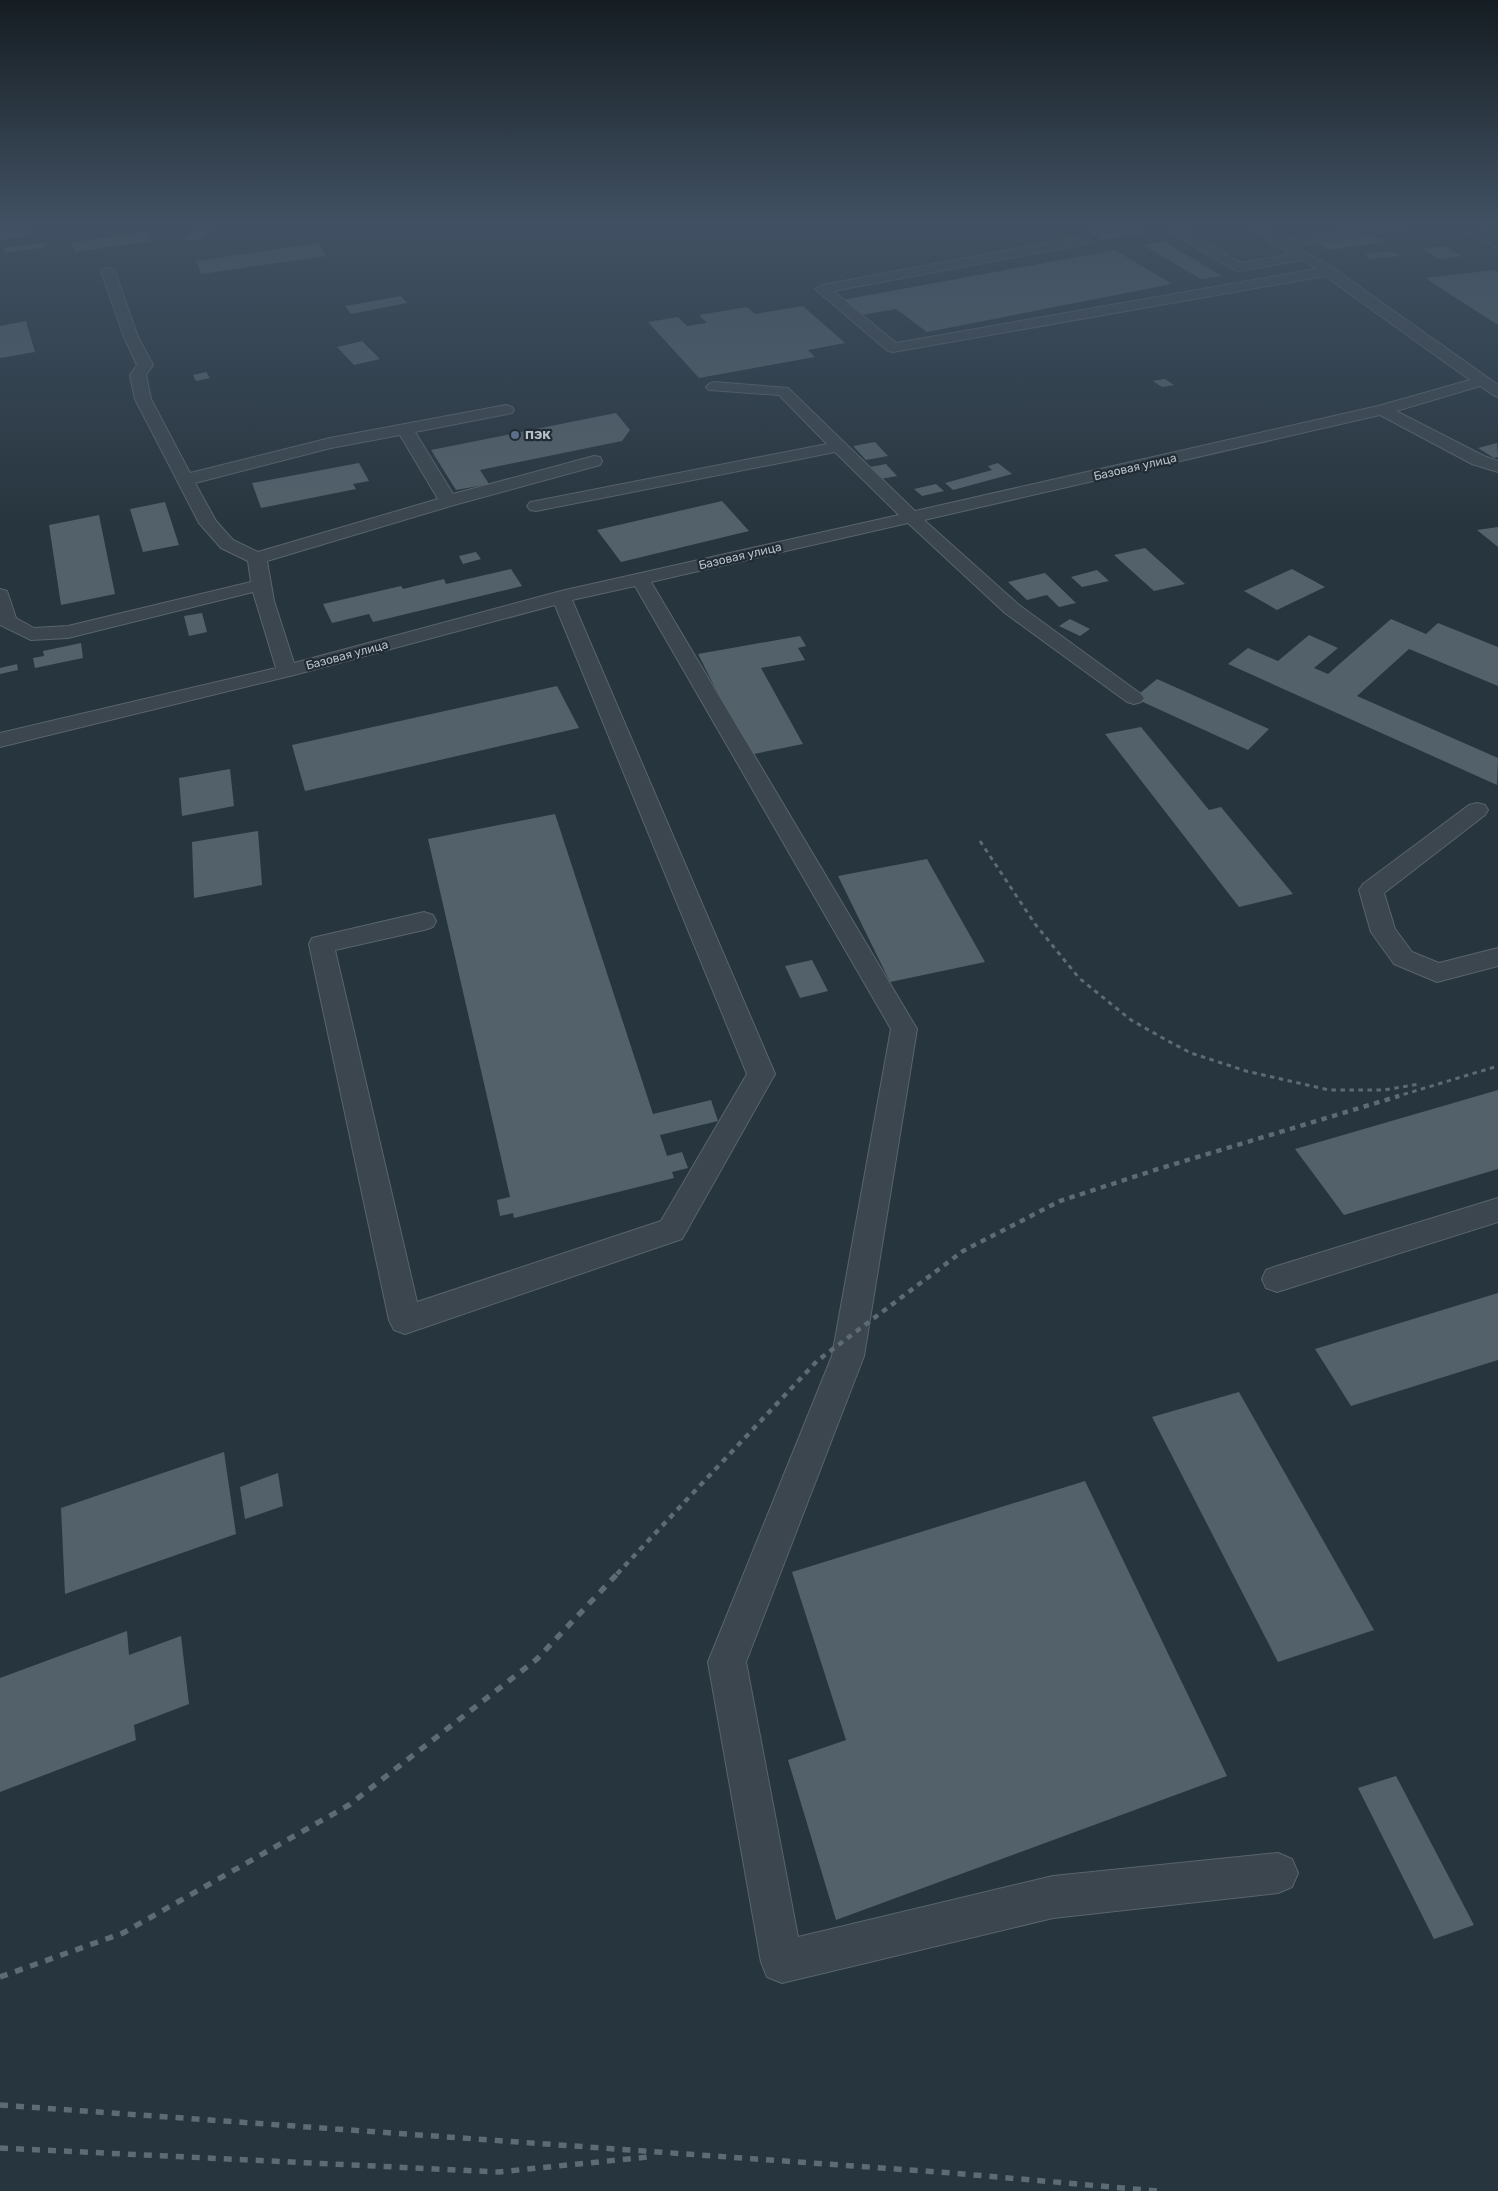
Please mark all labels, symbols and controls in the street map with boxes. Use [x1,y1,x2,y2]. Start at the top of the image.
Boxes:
place label: ПЭК [525,428,551,442]
marker: ПЭК [509,429,521,441]
street label: Базовая улица [1092,451,1178,483]
street label: Базовая улица [697,540,783,572]
street label: Базовая улица [304,637,390,673]

